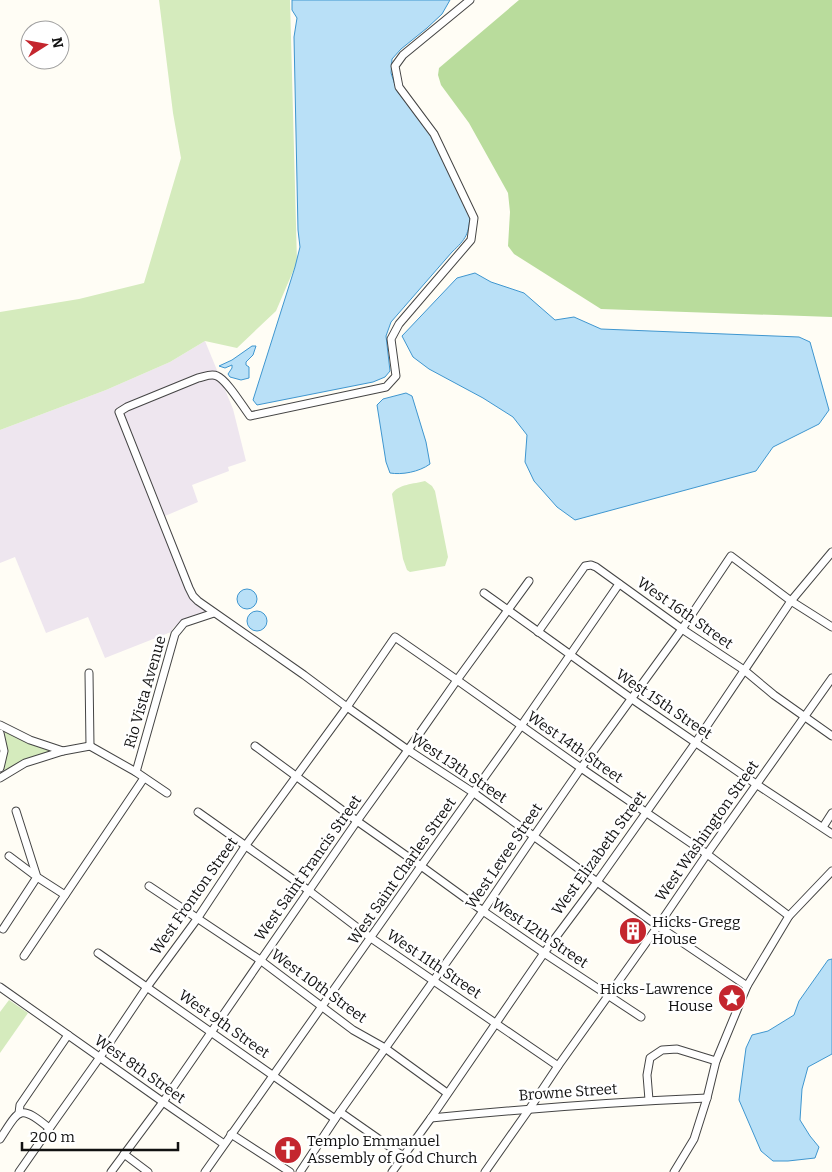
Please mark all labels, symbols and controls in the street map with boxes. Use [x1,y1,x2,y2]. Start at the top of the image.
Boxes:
north arrow [20,20,70,70]
text: N [48,36,67,50]
street label: West 16th Street [634,573,737,653]
street label: Rio Vista Avenue [120,634,170,750]
street label: West 15th Street [612,665,716,743]
street label: West 14th Street [524,707,627,787]
street label: West 13th Street [407,729,511,807]
street label: West Washington Street [651,757,763,905]
street label: West Elizabeth Street [548,787,650,918]
street label: West Saint Francis Street [251,791,366,944]
street label: West Saint Charles Street [344,793,460,948]
street label: West Levee Street [462,799,546,912]
street label: West Fronton Street [147,833,242,958]
street label: West 12th Street [488,894,592,972]
place label: Hicks-Gregg House [652,913,740,948]
building icon: Hicks-Gregg House [618,916,648,946]
street label: West 11th Street [383,926,485,1003]
street label: West 10th Street [268,945,371,1027]
place label: Hicks-Lawrence House [600,980,713,1015]
place icon: Hicks-Lawrence House [717,983,747,1013]
street label: West 9th Street [175,986,273,1062]
street label: West 8th Street [91,1031,189,1107]
street label: Browne Street [518,1080,619,1104]
scale bar [22,1120,179,1152]
text: 200 m [30,1128,75,1146]
place label: Templo Emmanuel Assembly of God Church [307,1132,478,1167]
church icon: Templo Emmanuel Assembly of God Church [273,1135,303,1165]

